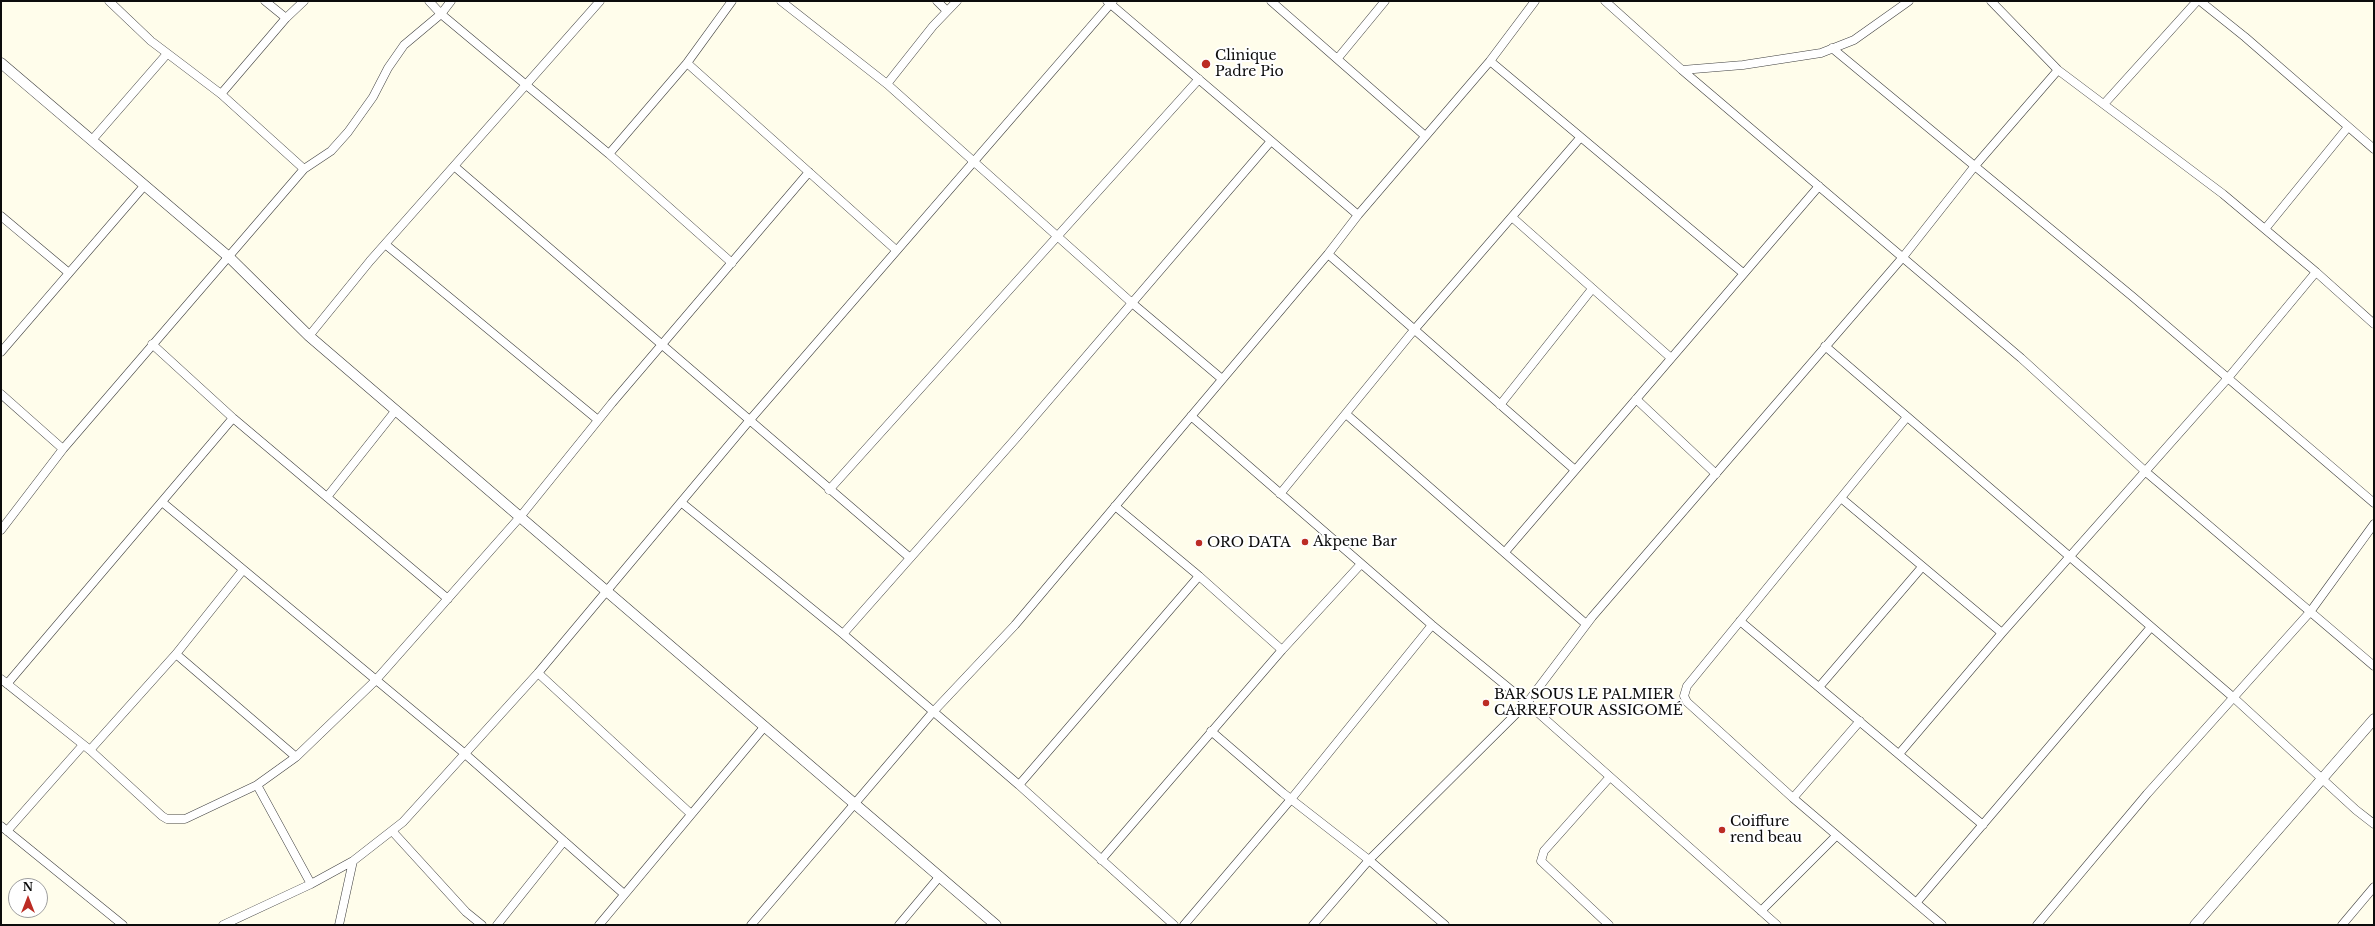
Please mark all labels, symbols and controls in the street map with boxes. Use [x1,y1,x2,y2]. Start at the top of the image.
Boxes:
place label: Clinique Padre Pio [1215,48,1284,80]
marker: Clinique Padre Pio [1200,58,1212,70]
place label: Akpene Bar [1313,534,1397,550]
place label: ORO DATA [1207,535,1291,551]
marker: Akpene Bar [1300,537,1310,547]
marker: ORO DATA [1194,538,1204,548]
place label: BAR SOUS LE PALMIER CARREFOUR ASSIGOMÉ [1494,687,1683,720]
marker: BAR SOUS LE PALMIER CARREFOUR ASSIGOMÉ [1481,698,1491,708]
place label: Coiffure rend beau [1730,814,1802,846]
marker: Coiffure rend beau [1717,825,1727,835]
north arrow [8,878,48,918]
text: N [23,880,33,894]

